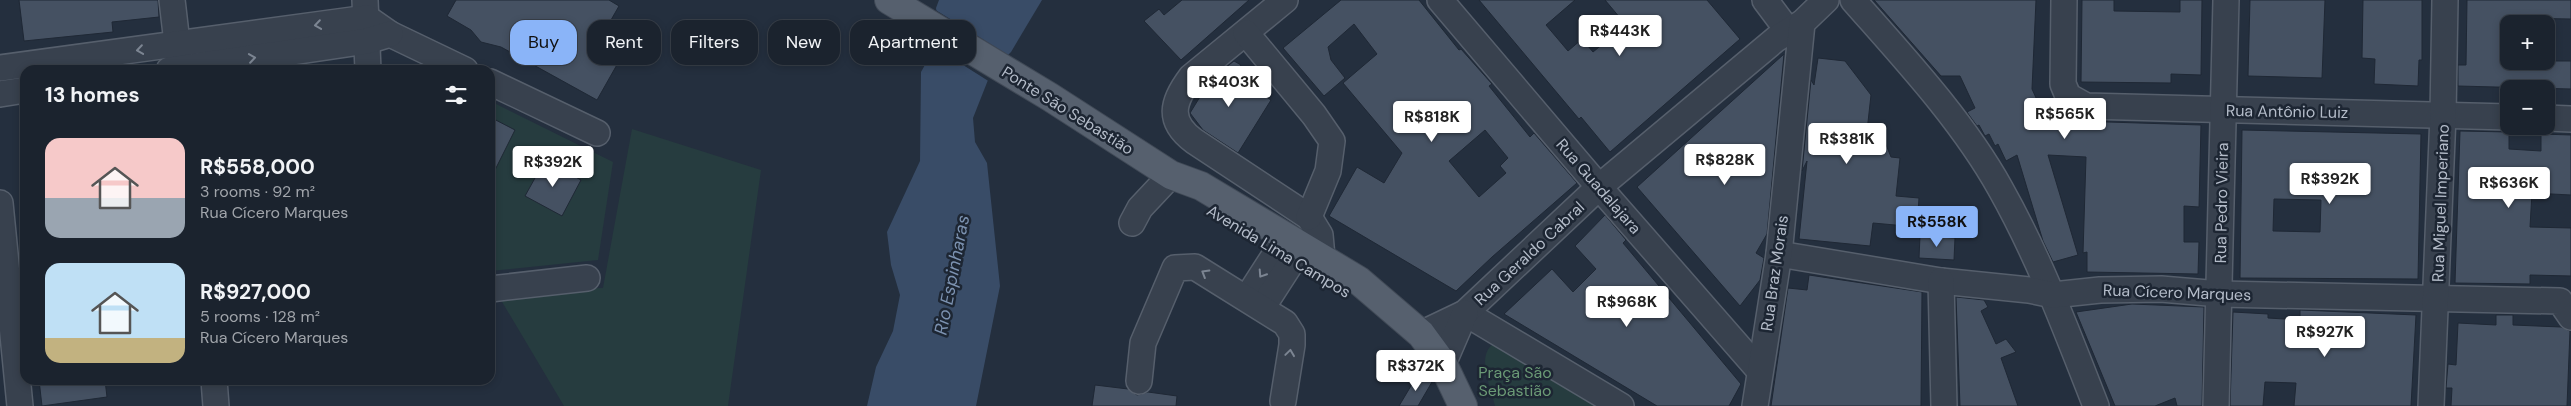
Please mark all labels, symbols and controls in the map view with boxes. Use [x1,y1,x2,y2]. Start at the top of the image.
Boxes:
pin: R$443K [1579,15,1661,57]
map controls [2500,15,2555,135]
button: + [2500,15,2555,70]
one-way arrow [314,19,322,30]
chip: Buy [510,20,577,65]
chip: Rent [587,20,661,65]
chip: Filters [671,20,758,65]
chip: New [768,20,840,65]
chip: Apartment [850,20,976,65]
text: R$443K [1590,20,1650,41]
one-way arrow [136,44,144,54]
one-way arrow [248,53,256,63]
street label: Ponte São Sebastião [998,61,1138,160]
pin: R$403K [1188,66,1270,108]
text: R$403K [1198,71,1260,92]
button: − [2500,80,2555,135]
text: 13 homes [45,81,140,109]
icon: filters [442,81,470,109]
pin: R$565K [2024,98,2106,140]
pin: R$818K [1391,100,1473,143]
street label: Rua Antônio Luiz [2226,100,2348,123]
text: R$565K [2035,103,2095,124]
text: R$818K [1404,106,1460,127]
pin: R$381K [1806,122,1888,165]
street label: Rua Miguel Imperiano [2427,124,2454,282]
text: R$381K [1819,128,1875,149]
street label: Rua Guadalajara [1551,134,1646,238]
street label: Rua Pedro Vieira [2210,142,2233,264]
pin: R$828K [1684,144,1766,186]
pin: R$392K [512,146,594,188]
text: R$828K [1695,149,1755,170]
text: R$392K [524,151,582,172]
text: R$558,000 [200,153,315,181]
icon: home [85,158,145,218]
pin: R$392K [2289,162,2371,205]
pin: R$636K [2468,166,2550,209]
text: R$392K [2301,168,2359,189]
text: R$636K [2479,172,2539,193]
text: 3 rooms · 92 m² [200,181,315,202]
street label: Rua Geraldo Cabral [1470,197,1589,310]
street label: Avenida Lima Campos [1203,200,1355,303]
text: Rua Cícero Marques [200,202,348,223]
pin: R$558K [1896,206,1978,248]
text: R$558K [1907,211,1967,232]
water label: Rio Espinharas [929,213,975,337]
street label: Rua Braz Morais [1756,214,1793,332]
one-way arrow [1202,269,1211,279]
one-way arrow [1259,269,1269,278]
text: R$927,000 [200,278,311,306]
street label: Rua Cícero Marques [2102,279,2251,306]
icon: home [85,283,145,343]
pin: R$968K [1586,286,1668,328]
text: R$968K [1597,291,1657,312]
text: 5 rooms · 128 m² [200,306,320,327]
pin: R$927K [2284,316,2366,358]
text: R$927K [2296,321,2354,342]
text: Rua Cícero Marques [200,327,348,348]
one-way arrow [1285,348,1295,357]
pin: R$372K [1375,350,1457,392]
text: R$372K [1387,355,1445,376]
park label: Praça São Sebastião [1478,362,1552,401]

